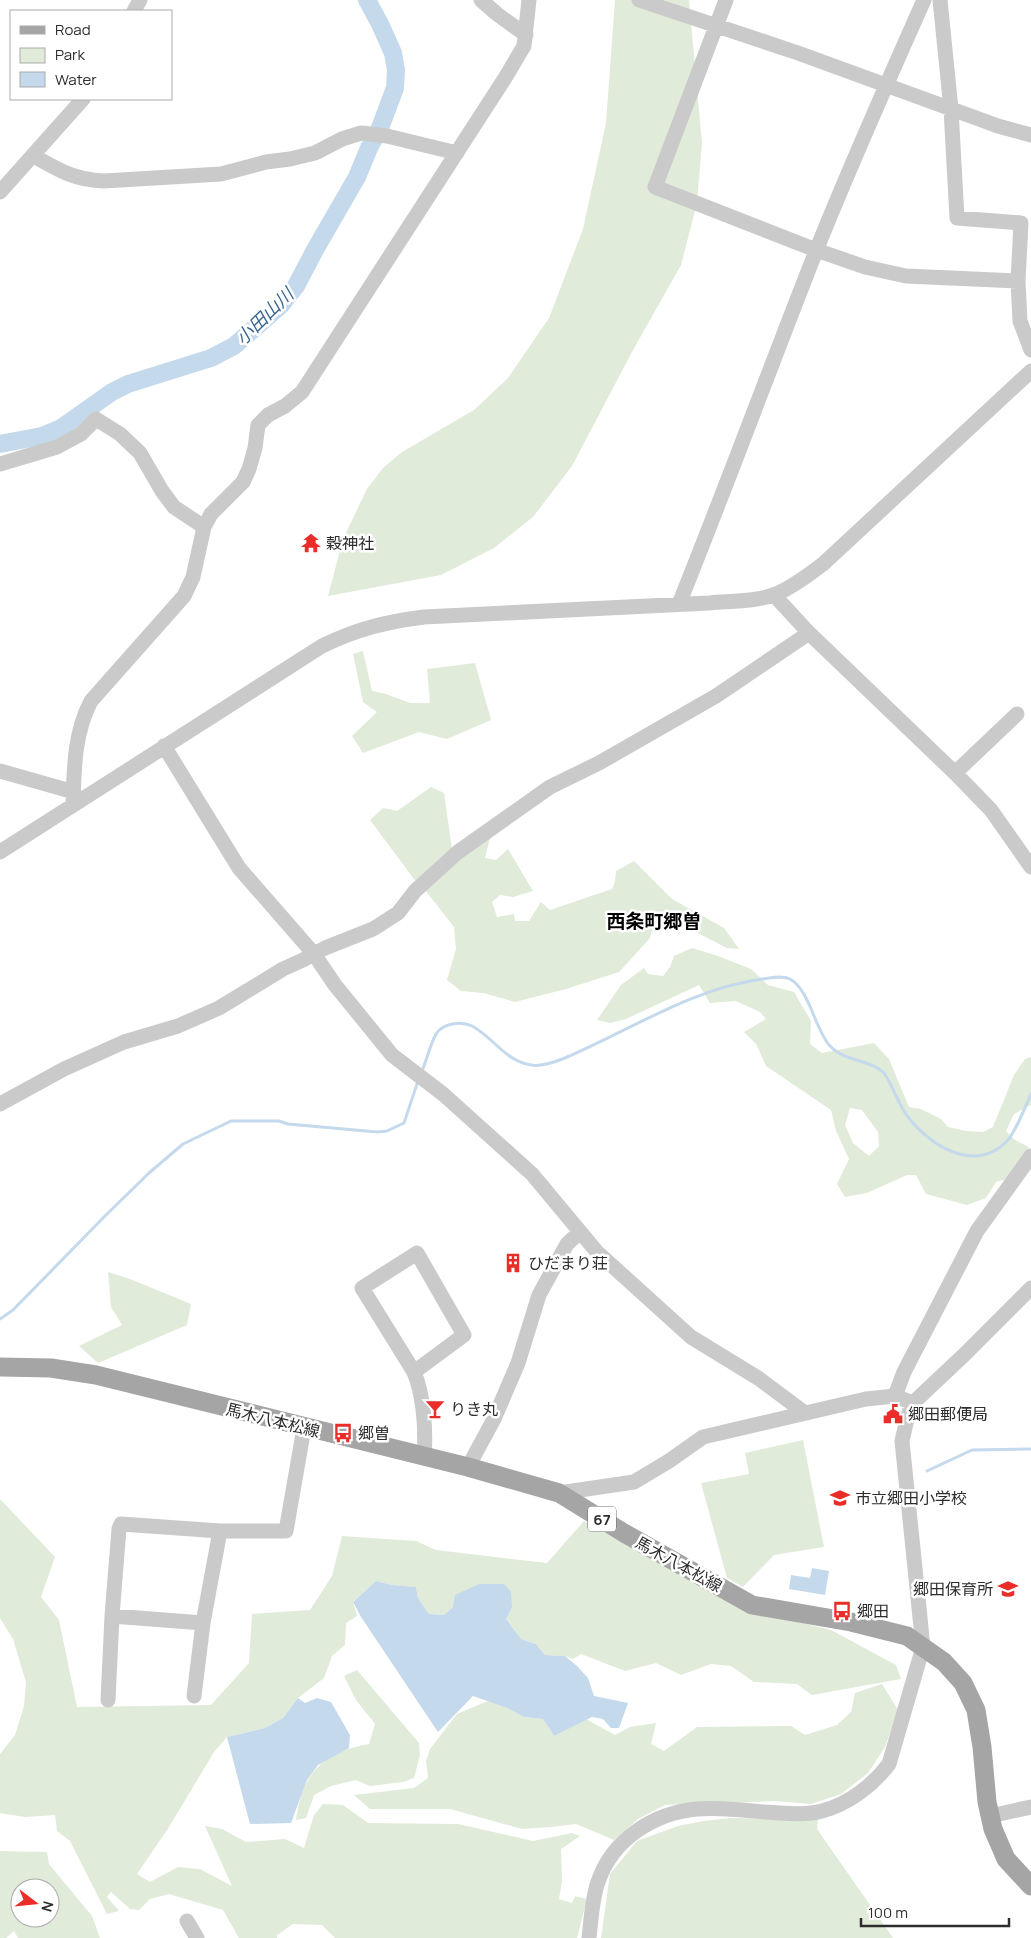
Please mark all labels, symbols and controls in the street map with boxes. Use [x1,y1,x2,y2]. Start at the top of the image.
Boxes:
legend [10,10,172,100]
text: Road [55,19,91,40]
text: Park [55,44,85,65]
text: Water [55,69,97,90]
water label: 小田山川 [230,281,300,350]
temple icon: 穀神社 [300,532,322,554]
place label: 穀神社 [326,532,374,554]
district label: 西条町郷曽 [606,908,702,934]
building icon: ひだまり荘 [502,1252,524,1274]
place label: ひだまり荘 [528,1252,608,1274]
street label: 馬木八本松線 [224,1398,322,1442]
bar icon: りき丸 [424,1398,446,1420]
place label: りき丸 [450,1398,498,1420]
public building icon: 郷田郵便局 [882,1403,904,1425]
place label: 郷田郵便局 [908,1403,988,1425]
bus stop icon: 郷曽 [332,1422,354,1444]
place label: 郷曽 [358,1422,390,1444]
school or university icon: 市立郷田小学校 [829,1487,851,1509]
place label: 市立郷田小学校 [855,1487,967,1509]
road number: 67 [588,1506,616,1532]
street label: 馬木八本松線 [632,1531,726,1597]
place label: 郷田保育所 [913,1578,993,1600]
school or university icon: 郷田保育所 [997,1578,1019,1600]
bus stop icon: 郷田 [831,1600,853,1622]
place label: 郷田 [857,1600,889,1622]
north arrow [10,1878,60,1928]
scale bar [861,1896,1008,1928]
text: N [37,1899,58,1914]
text: 100 m [868,1902,908,1923]

